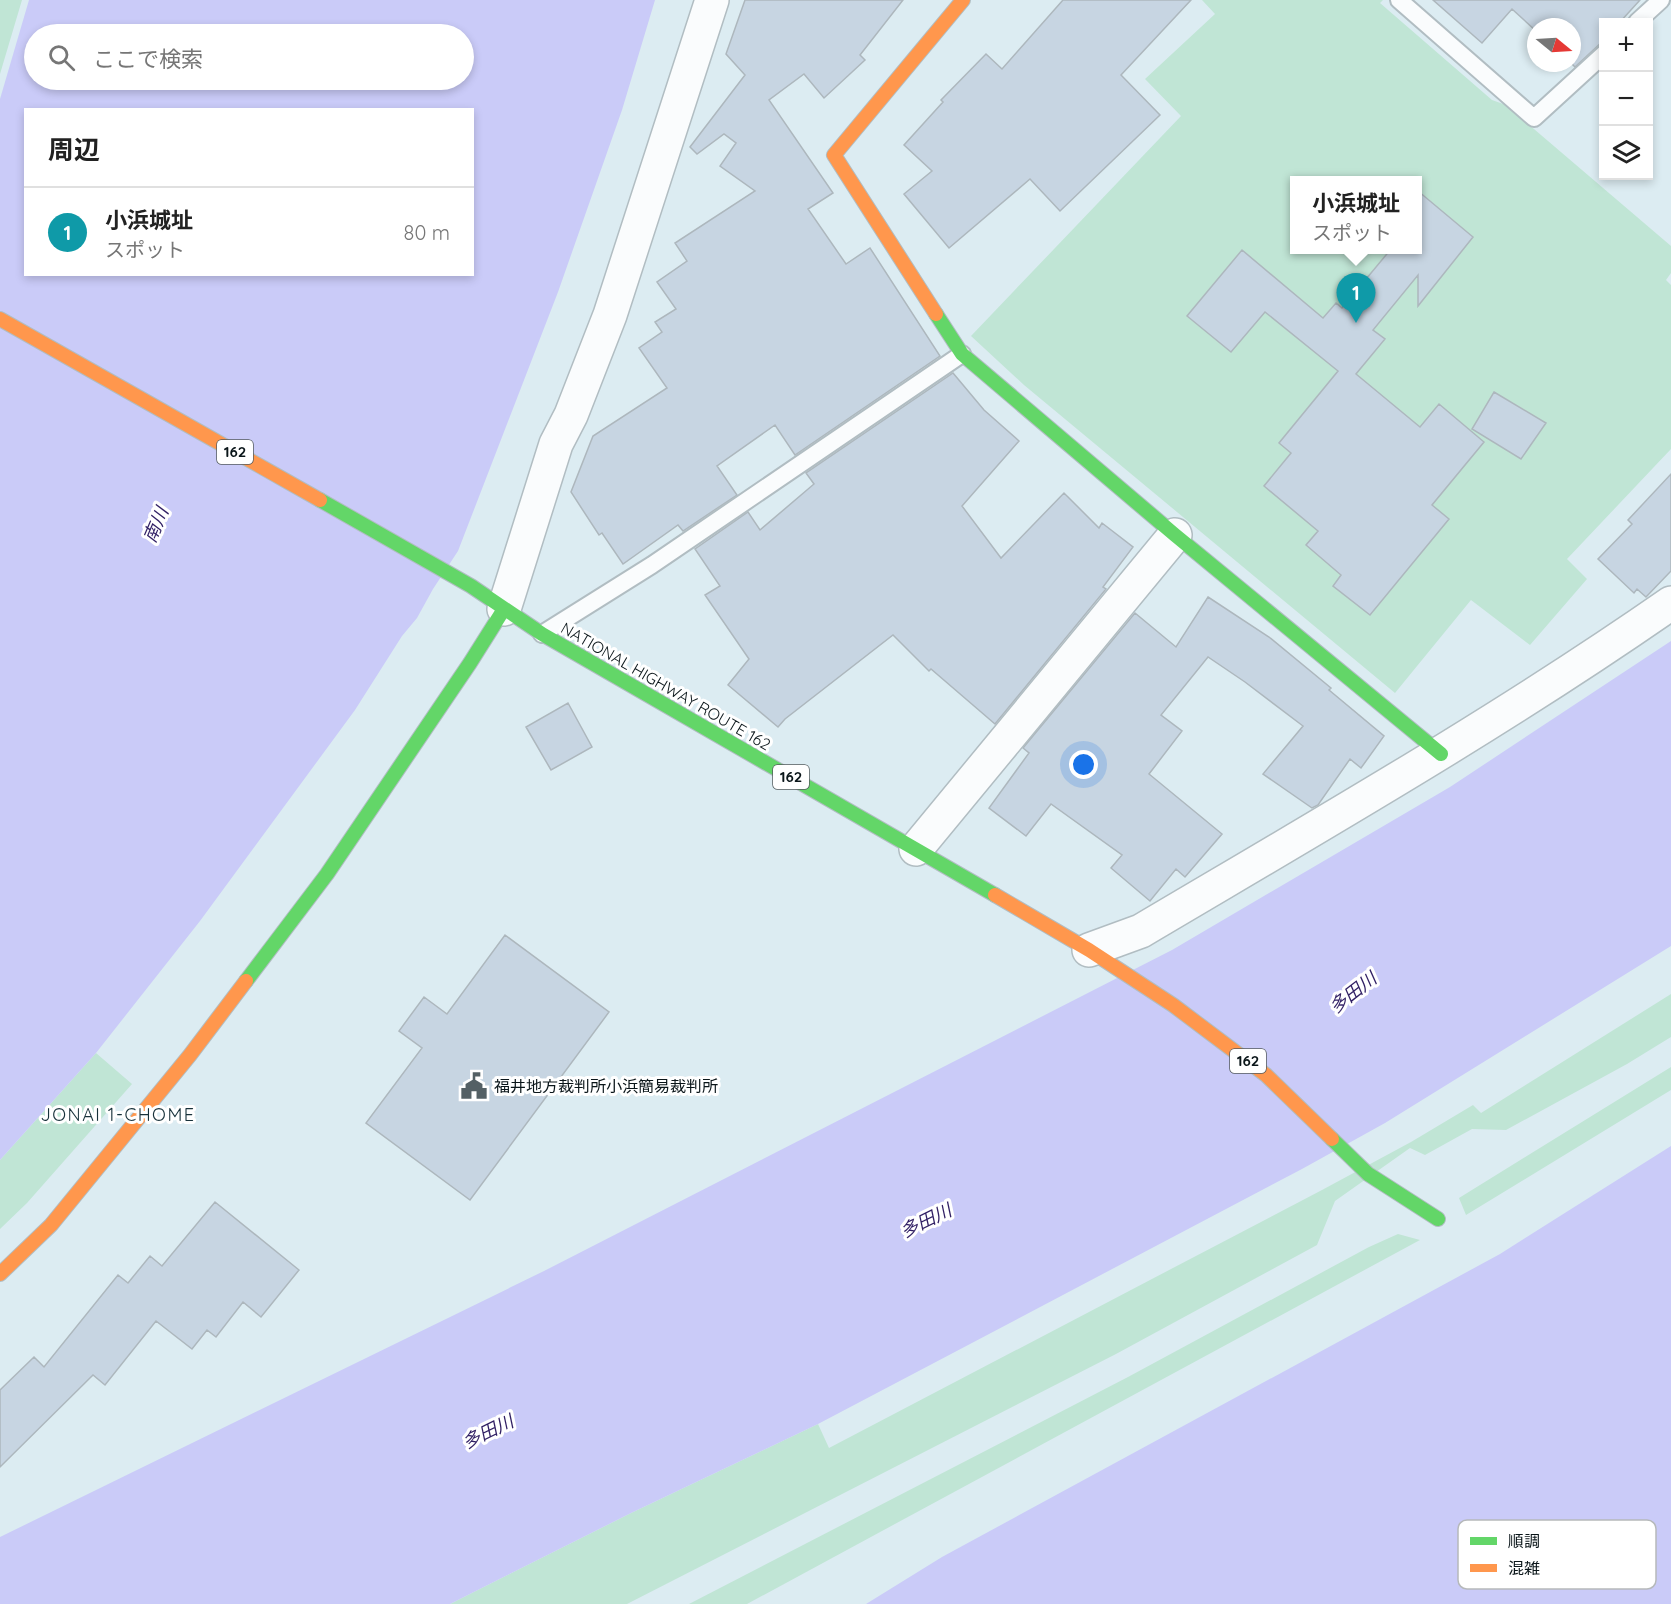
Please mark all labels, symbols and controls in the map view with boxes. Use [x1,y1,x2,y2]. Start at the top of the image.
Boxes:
north arrow [1527,18,1581,72]
map controls [1599,18,1653,180]
button: + [1599,18,1653,72]
search box [24,24,474,90]
icon: search [45,41,78,74]
text: ここで検索 [93,45,203,73]
button: − [1599,72,1653,126]
button: layers [1599,126,1653,180]
text: 周辺 [48,133,100,166]
popup [1290,176,1422,254]
text: 小浜城址 [1312,189,1400,217]
text: 小浜城址 [105,206,193,234]
text: 1 [64,220,71,245]
text: 80 m [404,220,450,245]
text: スポット [1312,220,1392,245]
text: スポット [105,237,185,262]
pin: 1 [1336,274,1376,323]
road number: 162 [217,440,253,464]
water label: 南川 [138,502,174,546]
street label: NATIONAL HIGHWAY ROUTE 162 [558,618,775,754]
your location [1069,750,1098,779]
road number: 162 [773,765,809,789]
water label: 多田川 [1324,966,1383,1018]
road number: 162 [1230,1049,1266,1073]
public building icon: 福井地方裁判所小浜簡易裁判所 [459,1071,489,1101]
place label: 福井地方裁判所小浜簡易裁判所 [494,1076,718,1096]
district label: JONAI 1-CHOME [40,1103,196,1126]
water label: 多田川 [896,1198,957,1243]
water label: 多田川 [458,1409,519,1454]
legend [1458,1520,1656,1589]
text: 順調 [1508,1531,1540,1551]
text: 混雑 [1508,1558,1540,1578]

